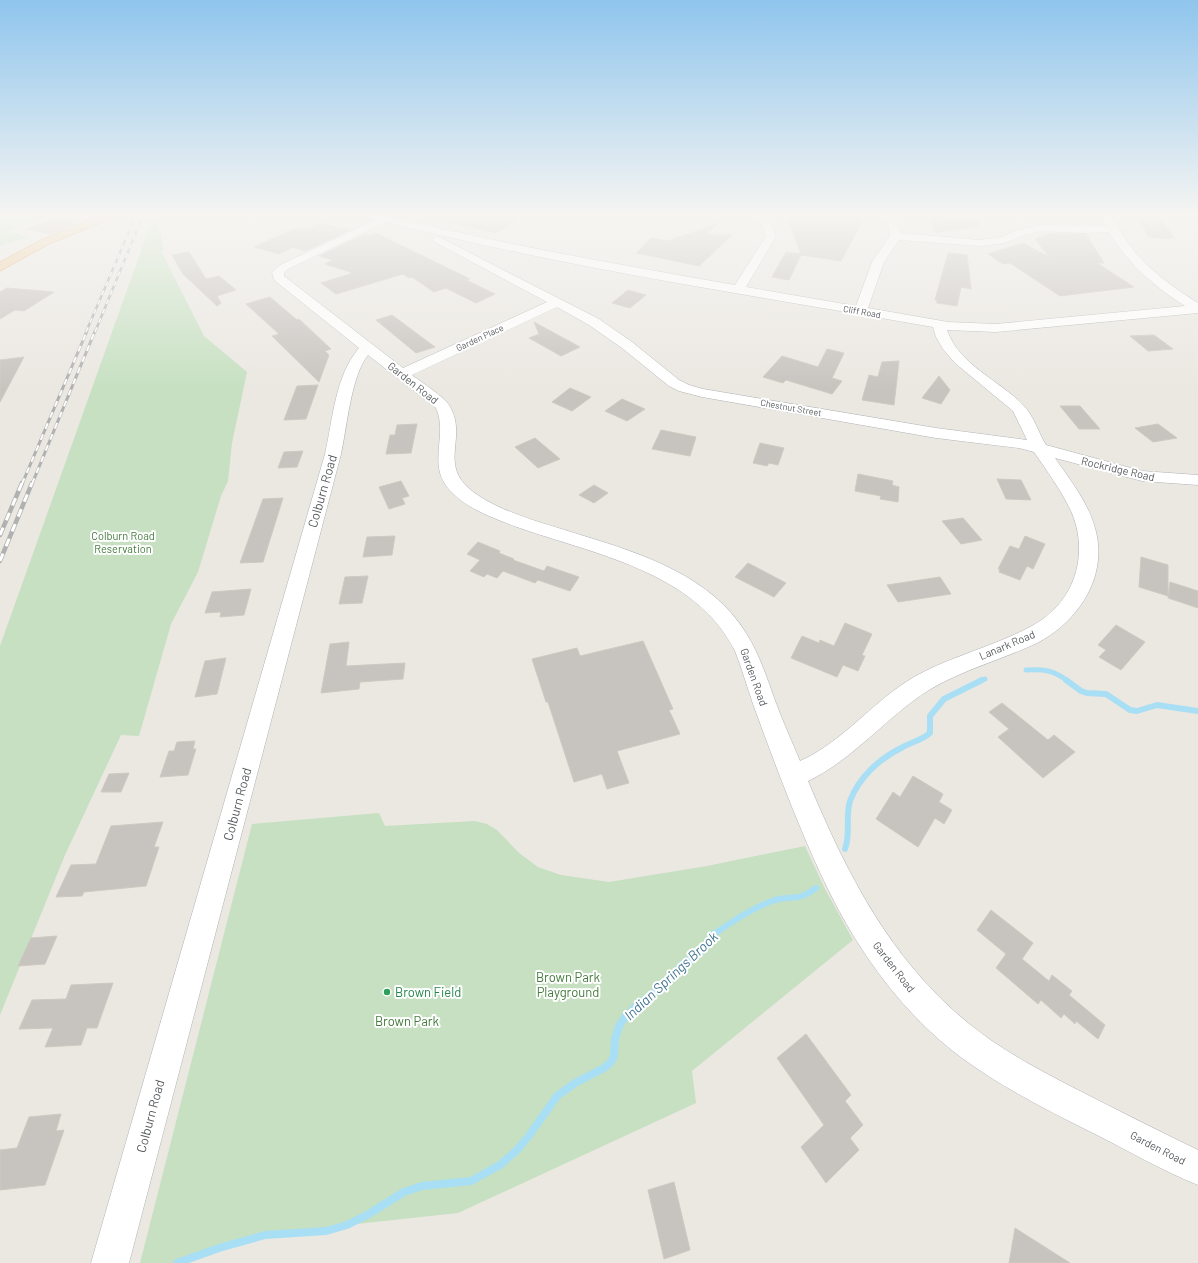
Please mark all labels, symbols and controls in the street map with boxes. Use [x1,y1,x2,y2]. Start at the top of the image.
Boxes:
street label: Cliff Road [842,303,882,320]
street label: Garden Place [454,322,505,353]
street label: Garden Road [385,359,441,406]
street label: Chestnut Street [760,397,823,418]
street label: Colburn Road [304,453,340,529]
street label: Rockridge Road [1080,454,1156,483]
park label: Colburn Road Reservation [91,529,155,555]
street label: Lanark Road [977,627,1037,662]
street label: Garden Road [738,646,771,708]
street label: Colburn Road [220,766,254,842]
water label: Indian Springs Brook [620,928,721,1023]
street label: Garden Road [871,939,918,995]
park label: Brown Park Playground [536,969,601,1000]
place label: Brown Field [395,984,461,1000]
marker: Brown Field [382,987,392,997]
park label: Brown Park [375,1013,440,1029]
street label: Colburn Road [133,1078,167,1154]
street label: Garden Road [1128,1128,1188,1167]

